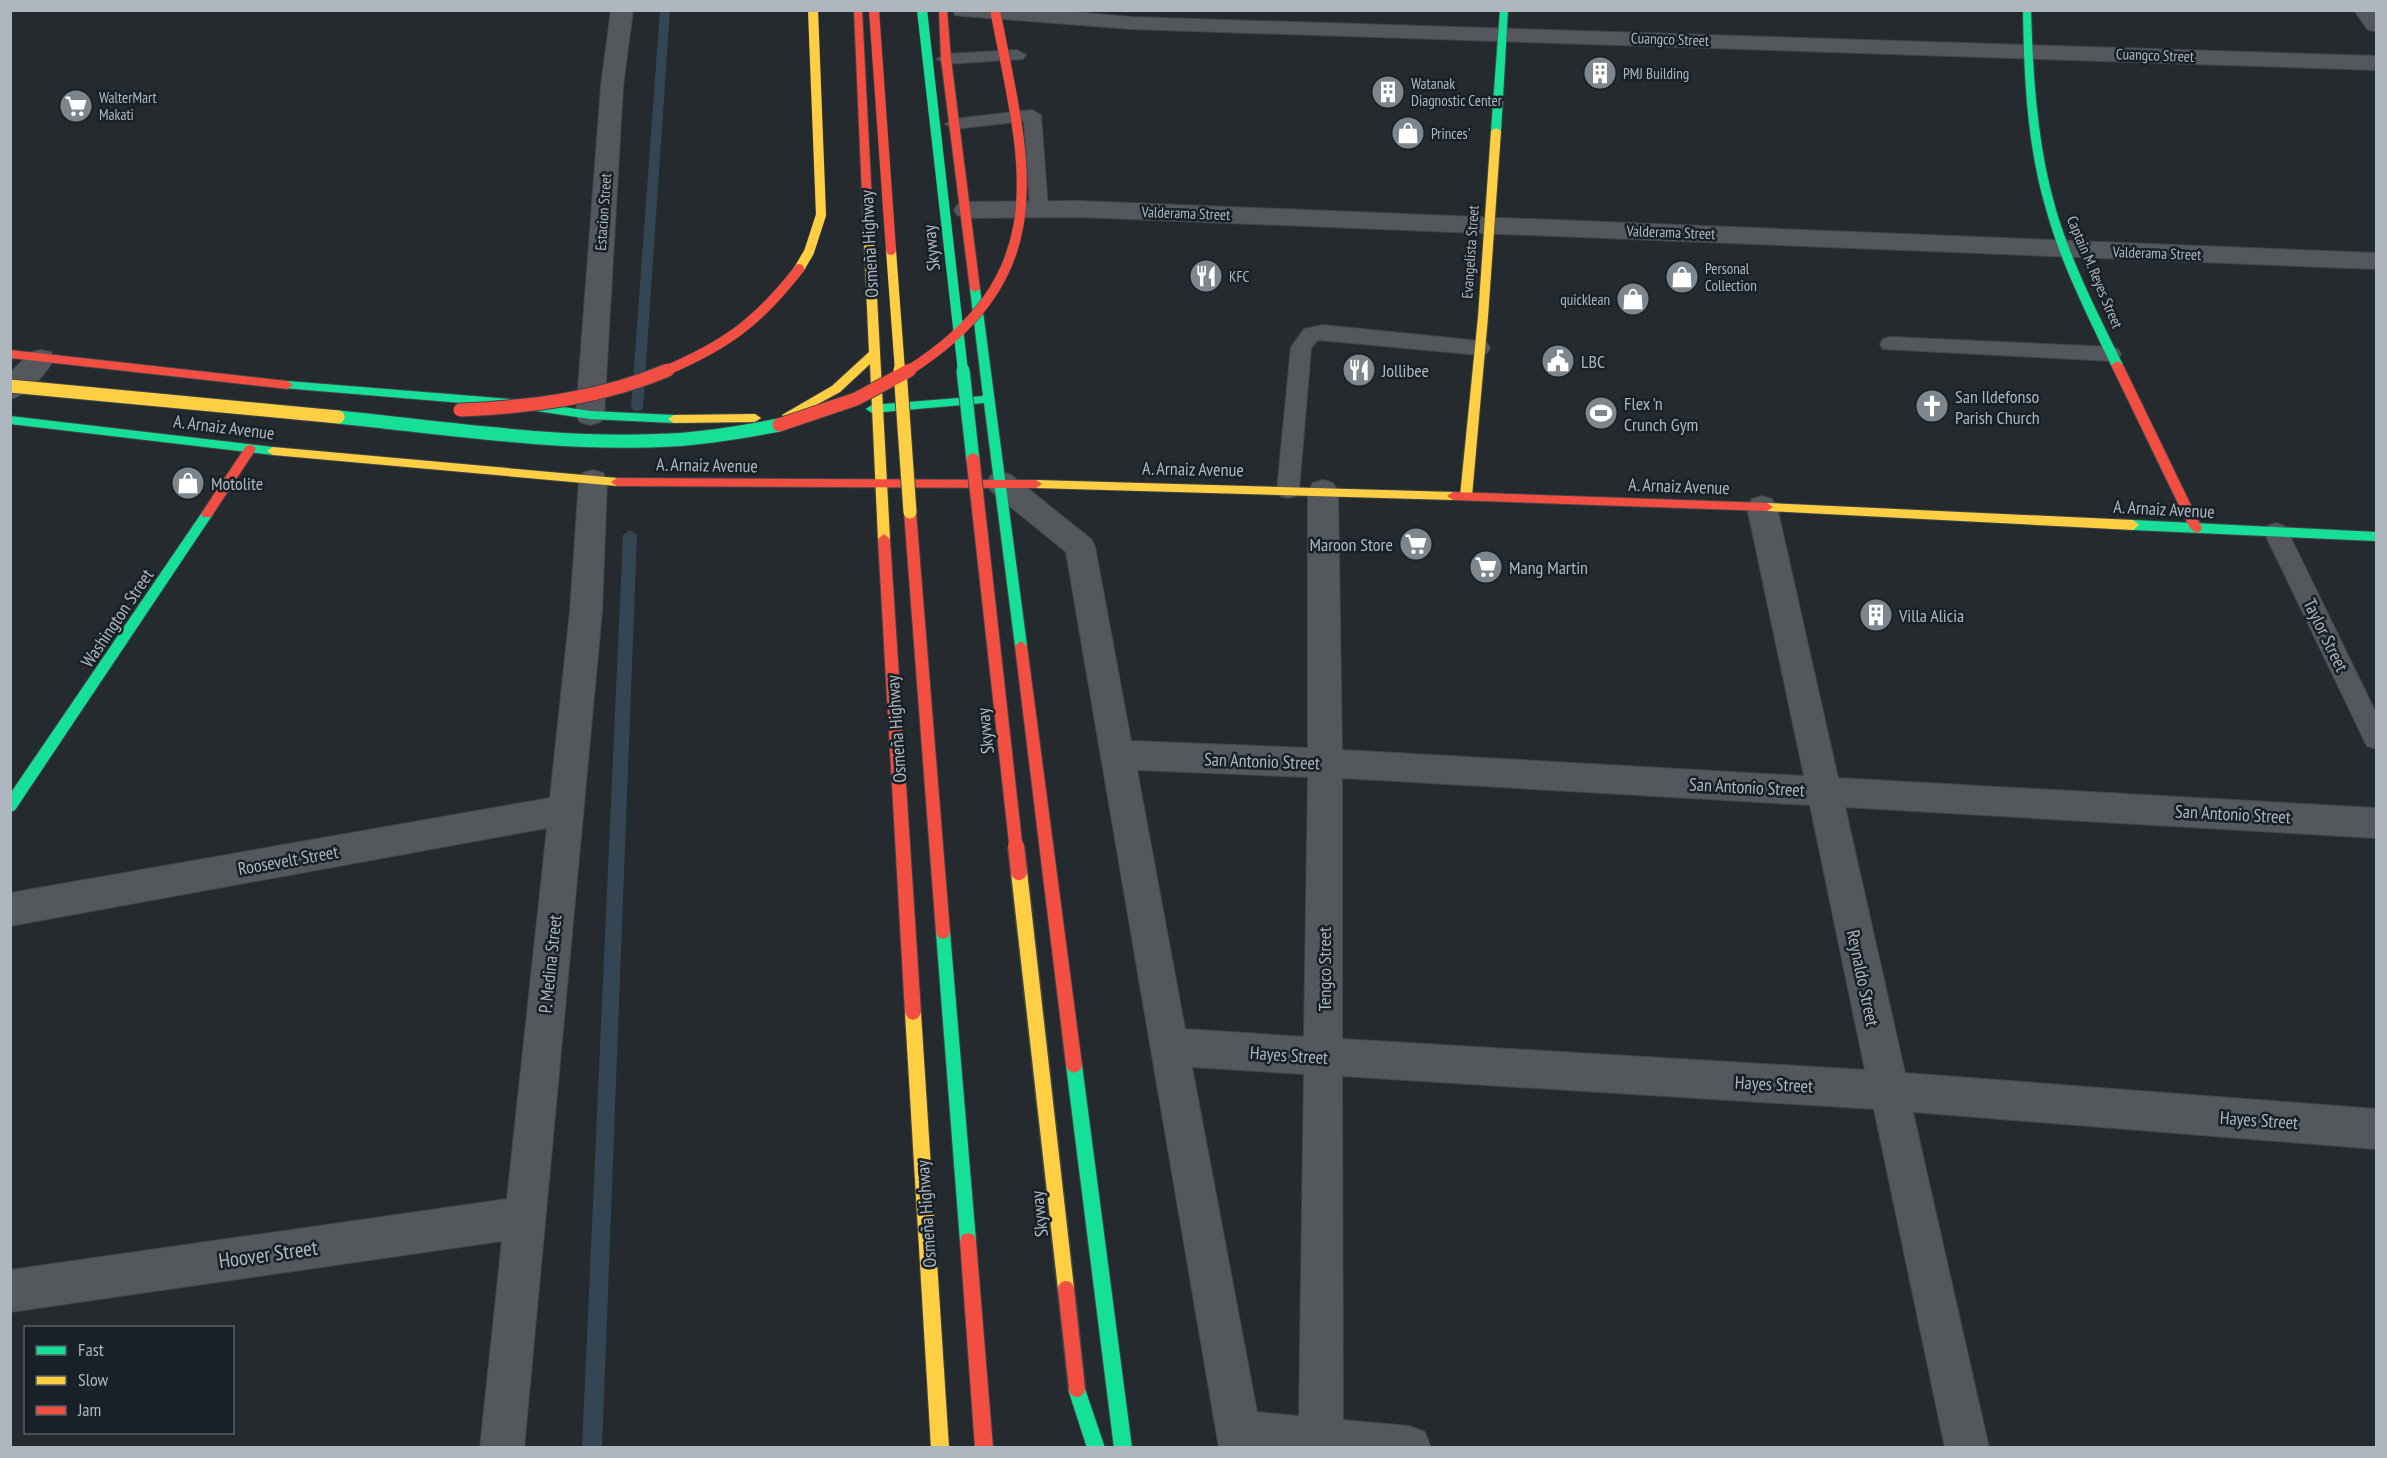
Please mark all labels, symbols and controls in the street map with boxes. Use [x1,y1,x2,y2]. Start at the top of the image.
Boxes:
street label: Cuangco Street [1631,28,1709,50]
street label: Cuangco Street [2116,44,2194,66]
building icon: PMJ Building [1582,55,1618,91]
place label: PMJ Building [1623,64,1689,83]
building icon: Watanak Diagnostic Center [1370,74,1406,110]
place label: Watanak Diagnostic Center [1411,74,1503,110]
supermarket icon: WalterMart Makati [58,88,94,124]
place label: WalterMart Makati [99,88,157,124]
shop icon: Princes' [1390,115,1426,151]
place label: Princes' [1431,124,1471,143]
street label: Estacion Street [591,173,615,251]
street label: Osmeña Highway [855,189,883,298]
street label: Valderama Street [1140,202,1231,224]
street label: Evangelista Street [1457,205,1483,299]
street label: Captain M. Reyes Street [2063,213,2127,331]
street label: Valderama Street [1625,221,1716,243]
street label: Skyway [917,224,945,272]
street label: Valderama Street [2111,242,2202,264]
restaurant icon: KFC [1188,258,1224,294]
shop icon: Personal Collection [1664,259,1700,295]
place label: Personal Collection [1705,259,1757,295]
place label: KFC [1229,267,1250,286]
shop icon: quicklean [1615,281,1651,317]
place label: quicklean [1560,290,1610,309]
public building icon: LBC [1540,343,1576,379]
place label: LBC [1581,350,1605,373]
restaurant icon: Jollibee [1341,352,1377,388]
place label: Jollibee [1381,359,1429,382]
place label: San Ildefonso Parish Church [1955,385,2040,429]
church icon: San Ildefonso Parish Church [1914,388,1950,424]
place label: Flex 'n Crunch Gym [1624,392,1698,436]
sports icon: Flex 'n Crunch Gym [1583,395,1619,431]
street label: A. Arnaiz Avenue [172,409,276,445]
street label: A. Arnaiz Avenue [656,453,758,477]
street label: A. Arnaiz Avenue [1142,457,1244,481]
shop icon: Motolite [170,465,206,501]
place label: Motolite [211,472,263,495]
street label: A. Arnaiz Avenue [1628,473,1730,499]
street label: A. Arnaiz Avenue [2113,495,2215,523]
supermarket icon: Maroon Store [1398,526,1434,562]
place label: Maroon Store [1309,533,1393,556]
supermarket icon: Mang Martin [1468,549,1504,585]
place label: Mang Martin [1509,556,1588,579]
street label: Washington Street [76,564,158,672]
street label: Taylor Street [2298,595,2354,675]
building icon: Villa Alicia [1858,597,1894,633]
place label: Villa Alicia [1898,604,1964,627]
street label: Osmeña Highway [881,674,911,784]
street label: Skyway [971,707,999,755]
street label: San Antonio Street [1204,747,1320,775]
street label: San Antonio Street [1689,772,1805,802]
street label: San Antonio Street [2175,799,2291,829]
street label: Roosevelt Street [236,840,340,880]
street label: P. Medina Street [533,914,567,1014]
street label: Tengco Street [1313,927,1336,1011]
street label: Reynaldo Street [1842,928,1884,1028]
street label: Hayes Street [1249,1041,1329,1069]
street label: Hayes Street [1734,1070,1814,1098]
street label: Hayes Street [2219,1106,2299,1134]
street label: Osmeña Highway [911,1159,941,1269]
street label: Skyway [1025,1190,1053,1238]
street label: Hoover Street [217,1234,319,1274]
legend [24,1326,234,1434]
text: Fast [78,1338,104,1361]
text: Slow [78,1368,109,1391]
text: Jam [77,1398,101,1421]

